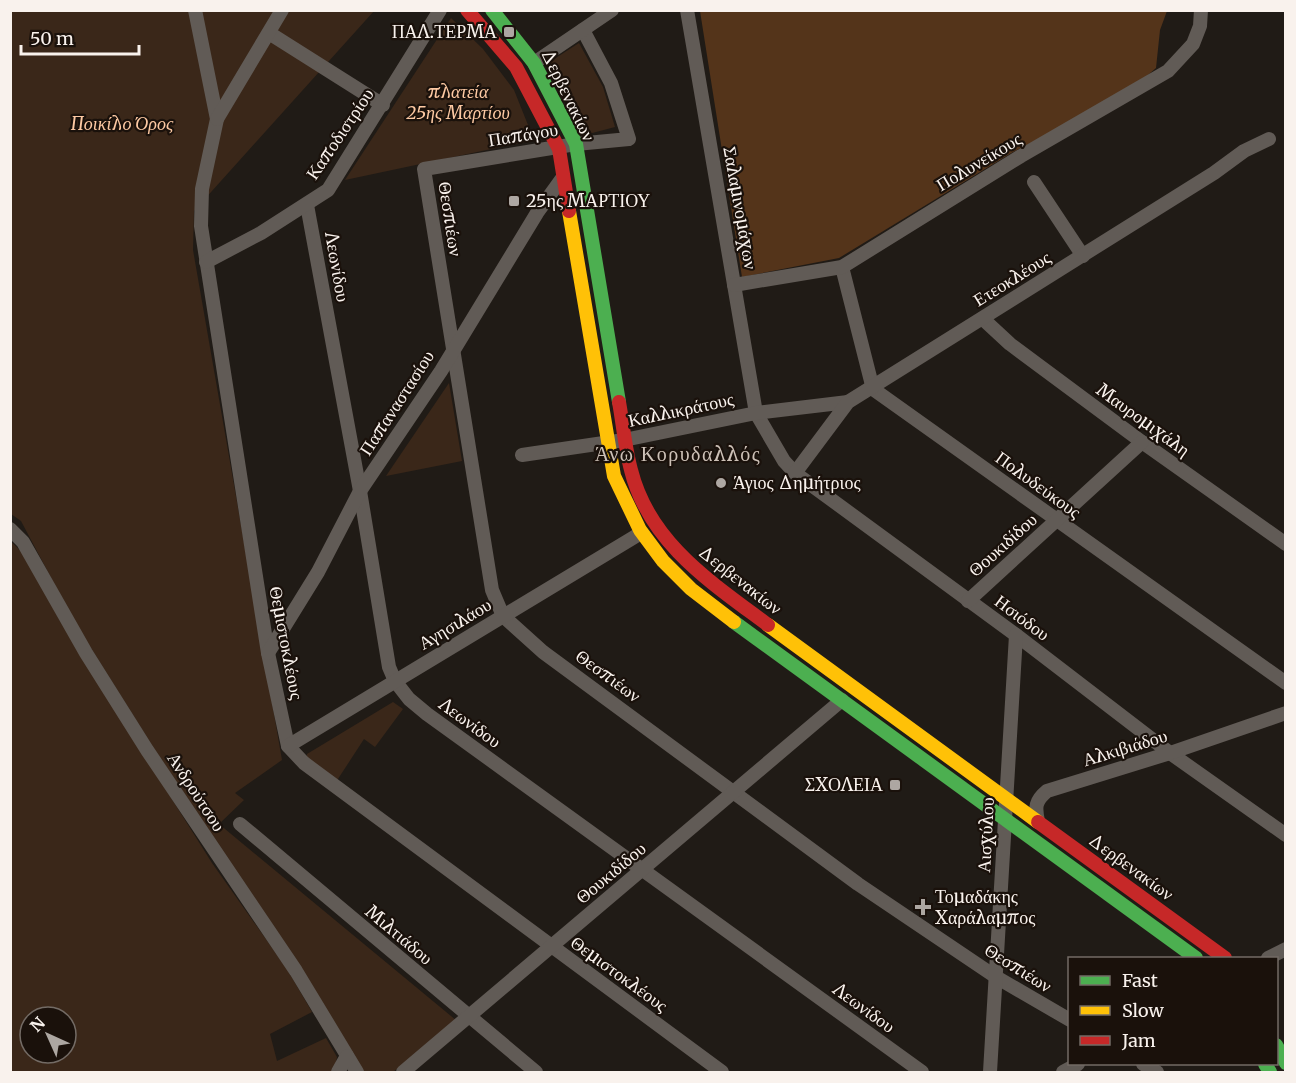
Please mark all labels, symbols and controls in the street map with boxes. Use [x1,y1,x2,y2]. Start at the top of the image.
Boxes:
scale bar [21,18,140,56]
place label: ΠΑΛ.ΤΕΡΜΑ [392,20,497,43]
marker: ΠΑΛ.ΤΕΡΜΑ [502,25,516,39]
text: 50 m [30,27,74,50]
street label: Δερβενακίων [536,45,601,145]
park label: πλατεία 25ης Μαρτίου [405,80,510,124]
street label: Καποδιστρίου [301,84,379,184]
park label: Ποικίλο Όρος [71,112,174,135]
street label: Παπάγου [486,118,560,151]
street label: Πολυνείκους [932,127,1026,196]
street label: Σαλαμινομάχων [718,145,763,271]
street label: Θεσπιέων [433,180,468,258]
place label: 25ης ΜΑΡΤΙΟΥ [526,189,650,212]
marker: 25ης ΜΑΡΤΙΟΥ [507,194,521,208]
street label: Λεωνίδου [320,229,355,304]
street label: Ετεοκλέους [969,246,1055,311]
street label: Παπαναστασίου [354,346,439,460]
street label: Μαυρομιχάλη [1092,378,1195,461]
street label: Καλλικράτους [626,387,736,432]
district label: Άνω Κορυδαλλός [595,441,761,466]
street label: Πολυδεύκους [991,446,1086,523]
place label: Άγιος Δημήτριος [733,471,861,494]
marker: Άγιος Δημήτριος [714,476,728,490]
street label: Θουκιδίδου [964,508,1042,581]
street label: Δερβενακίων [694,540,787,619]
street label: Θεμιστοκλέους [264,584,309,701]
street label: Ησιόδου [990,589,1054,646]
street label: Αγησιλάου [414,593,496,654]
street label: Θεσπιέων [571,644,646,707]
street label: Λεωνίδου [434,692,506,753]
street label: Αλκιβιάδου [1080,724,1170,771]
street label: Ανδρούτσου [162,748,231,836]
place label: ΣΧΟΛΕΙΑ [805,773,883,796]
marker: ΣΧΟΛΕΙΑ [888,778,902,792]
street label: Αισχύλου [972,797,999,873]
street label: Δερβενακίων [1084,828,1179,905]
street label: Θουκιδίδου [571,837,651,909]
place label: Τομαδάκης Χαράλαμπος [935,885,1035,929]
street label: Μιλτιάδου [361,900,438,970]
marker: Τομαδάκης Χαράλαμπος [916,900,930,914]
street label: Θεμιστοκλέους [566,931,672,1017]
street label: Θεσπιέων [980,938,1056,997]
legend [1068,957,1278,1065]
text: Fast [1122,969,1158,992]
street label: Λεωνίδου [828,977,900,1038]
text: Slow [1122,999,1165,1022]
north arrow [18,1005,78,1065]
text: N [26,1013,49,1036]
text: Jam [1121,1029,1156,1052]

